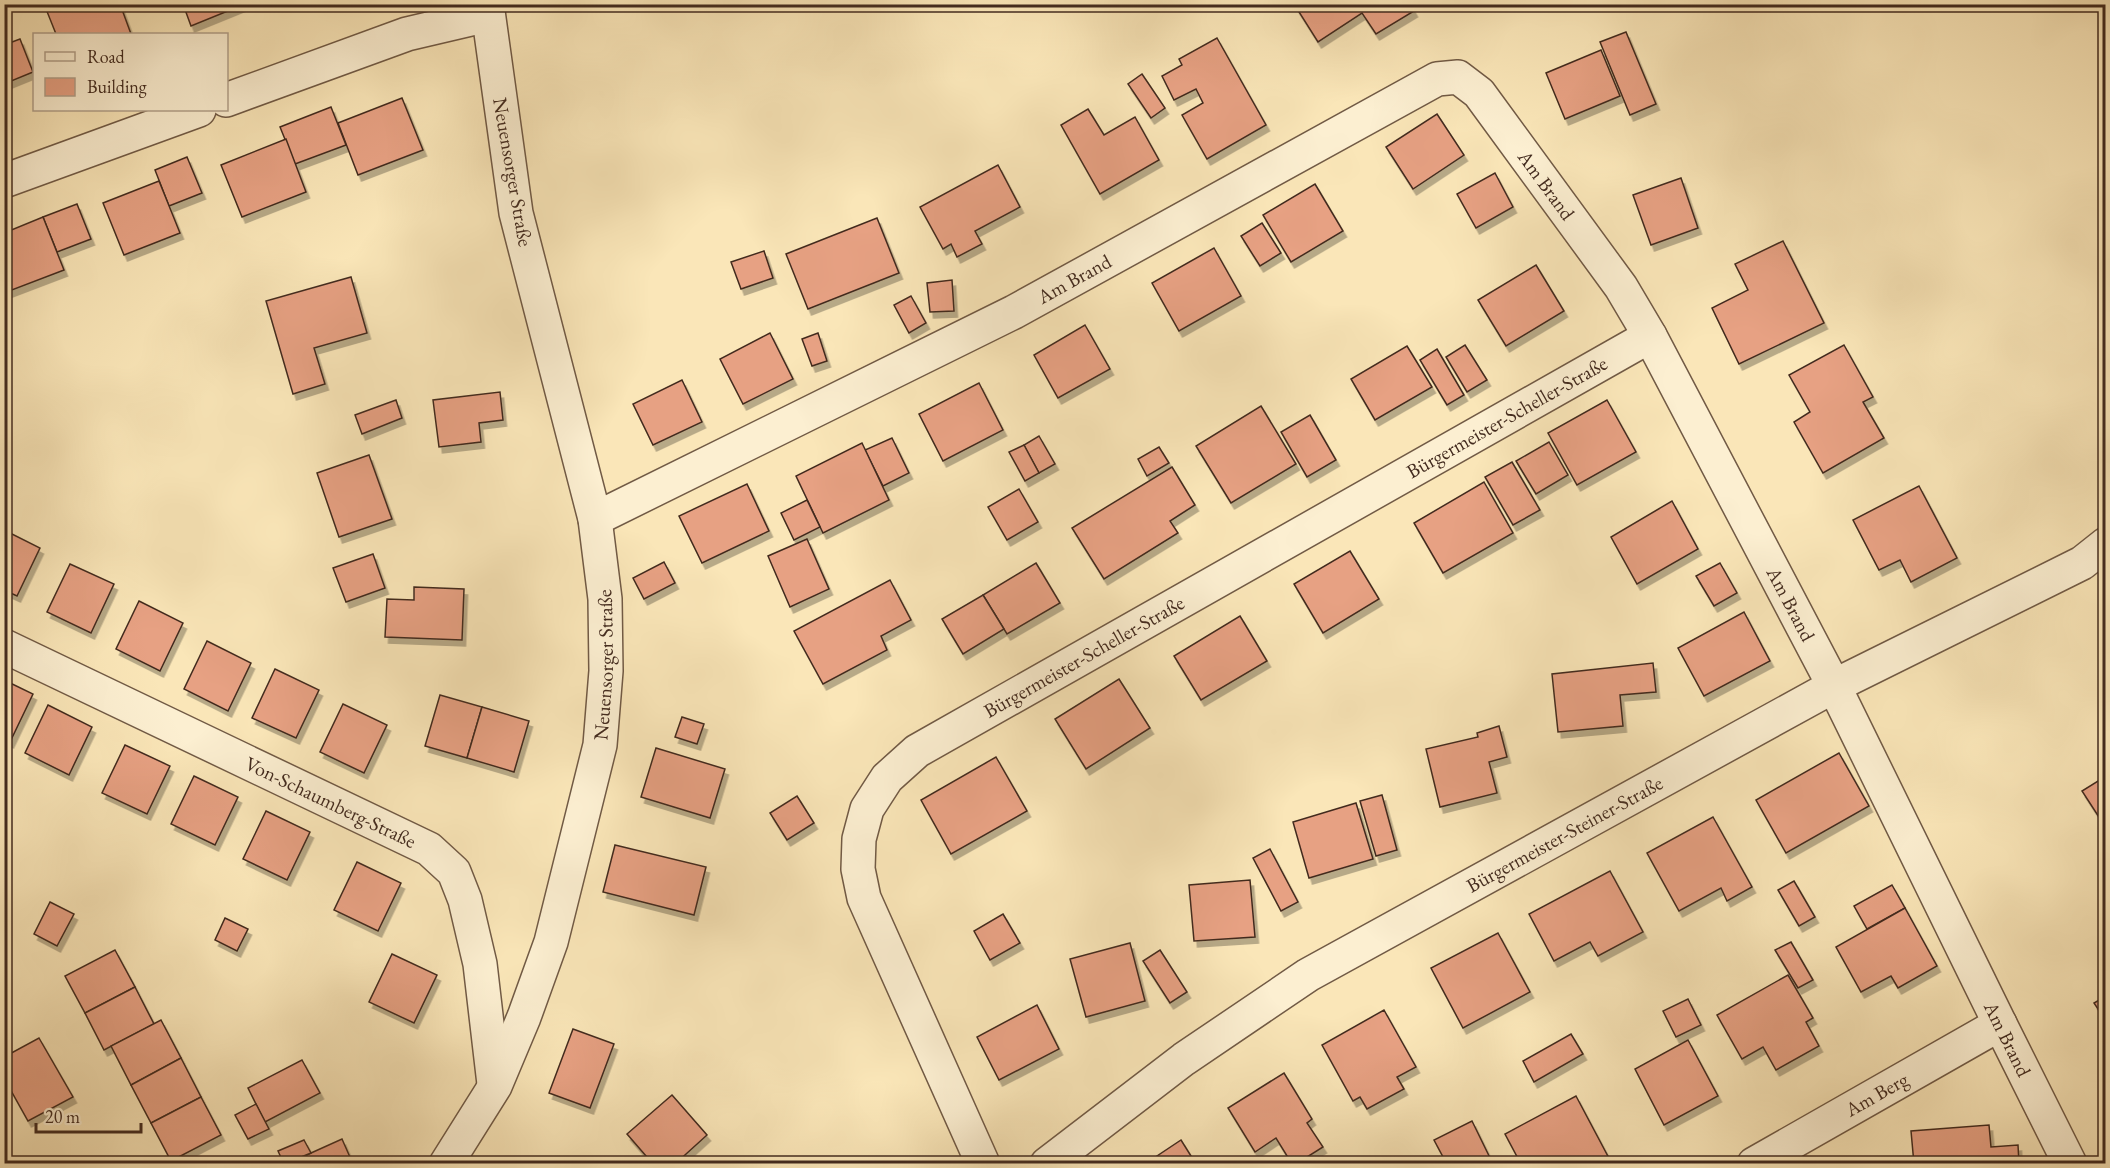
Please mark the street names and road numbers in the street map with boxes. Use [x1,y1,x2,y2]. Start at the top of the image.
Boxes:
street label: Neuensorger Straße [487,95,539,249]
street label: Am Brand [1512,144,1581,226]
street label: Am Brand [1032,248,1116,310]
street label: Bürgermeister-Scheller-Straße [1402,350,1612,484]
street label: Am Brand [1760,562,1822,647]
street label: Neuensorger Straße [587,588,619,741]
street label: Bürgermeister-Scheller-Straße [979,589,1189,724]
street label: Von-Schaumberg-Straße [241,750,421,854]
street label: Bürgermeister-Steiner-Straße [1462,770,1667,899]
street label: Am Brand [1978,996,2038,1082]
street label: Am Berg [1840,1066,1913,1123]

